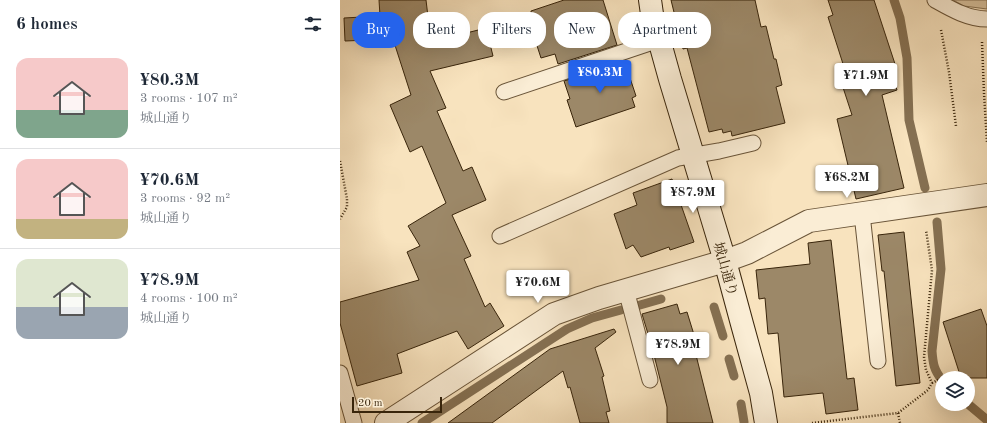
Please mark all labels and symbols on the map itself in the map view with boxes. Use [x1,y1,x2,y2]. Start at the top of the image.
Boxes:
pin: ¥80.3M [567,60,633,94]
pin: ¥71.9M [833,63,899,97]
pin: ¥68.2M [814,165,880,199]
pin: ¥87.9M [660,180,726,214]
street label: 城山通り [711,240,740,298]
pin: ¥70.6M [505,270,571,304]
pin: ¥78.9M [645,332,711,366]
scale bar [352,395,442,414]

